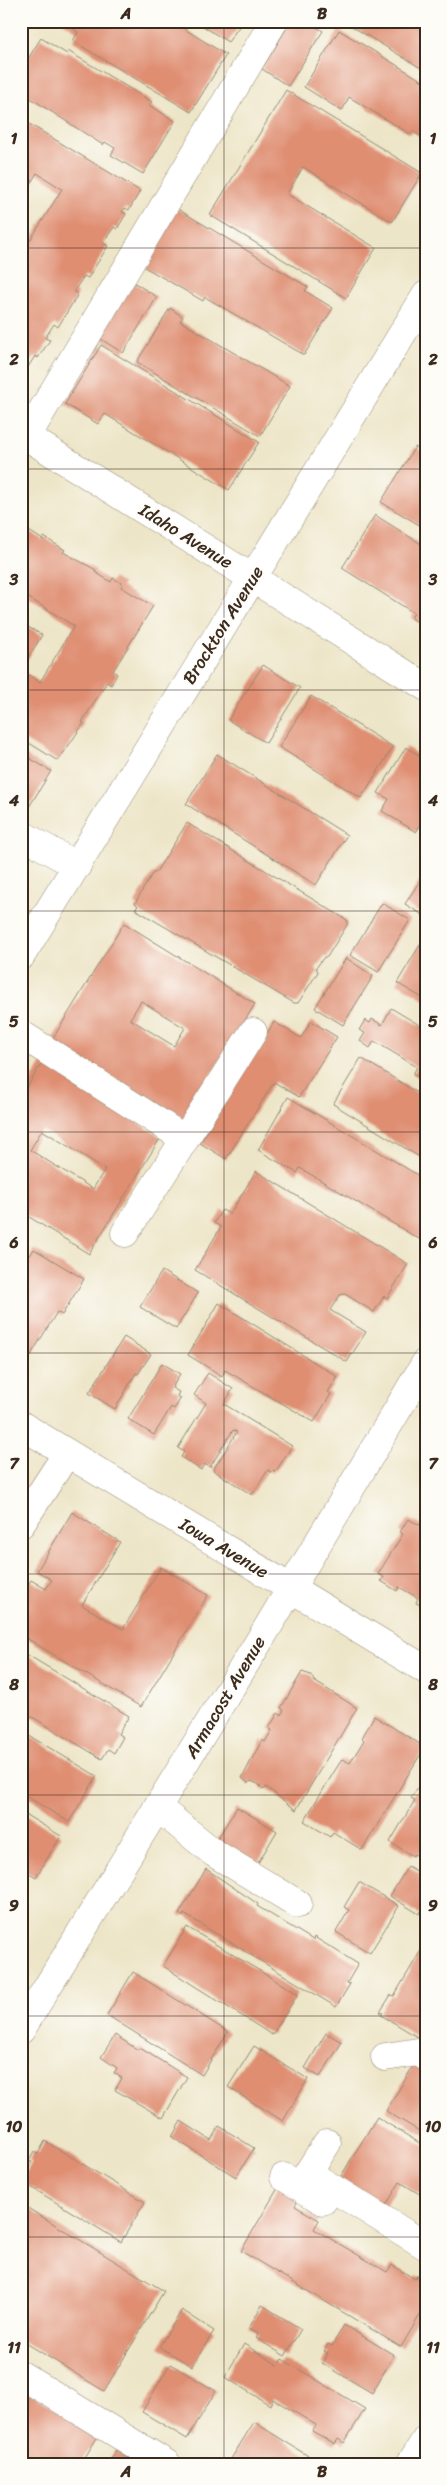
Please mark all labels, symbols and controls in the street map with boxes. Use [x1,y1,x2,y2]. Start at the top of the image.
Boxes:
text: A [120,0,131,28]
text: B [317,0,328,28]
text: 1 [11,124,18,153]
text: 1 [430,124,437,153]
text: 2 [8,345,19,374]
text: 2 [427,345,438,374]
street label: Idaho Avenue [132,494,240,578]
street label: Brockton Avenue [174,559,272,691]
text: 3 [9,565,19,594]
text: 3 [428,565,438,594]
text: 4 [8,786,19,815]
text: 4 [427,786,438,815]
text: 5 [9,1007,19,1036]
text: 5 [428,1007,438,1036]
text: 6 [8,1228,19,1257]
text: 6 [427,1228,438,1257]
text: 7 [9,1449,20,1478]
text: 7 [428,1449,439,1478]
street label: Iowa Avenue [172,1508,275,1587]
street label: Armacost Avenue [175,1629,274,1765]
text: 8 [8,1670,19,1699]
text: 8 [427,1670,438,1699]
text: 9 [9,1891,19,1920]
text: 9 [428,1891,438,1920]
text: 10 [6,2112,22,2141]
text: 10 [425,2112,441,2141]
text: 11 [7,2333,21,2362]
text: 11 [426,2333,440,2362]
text: A [120,2457,131,2485]
text: B [317,2457,328,2485]

